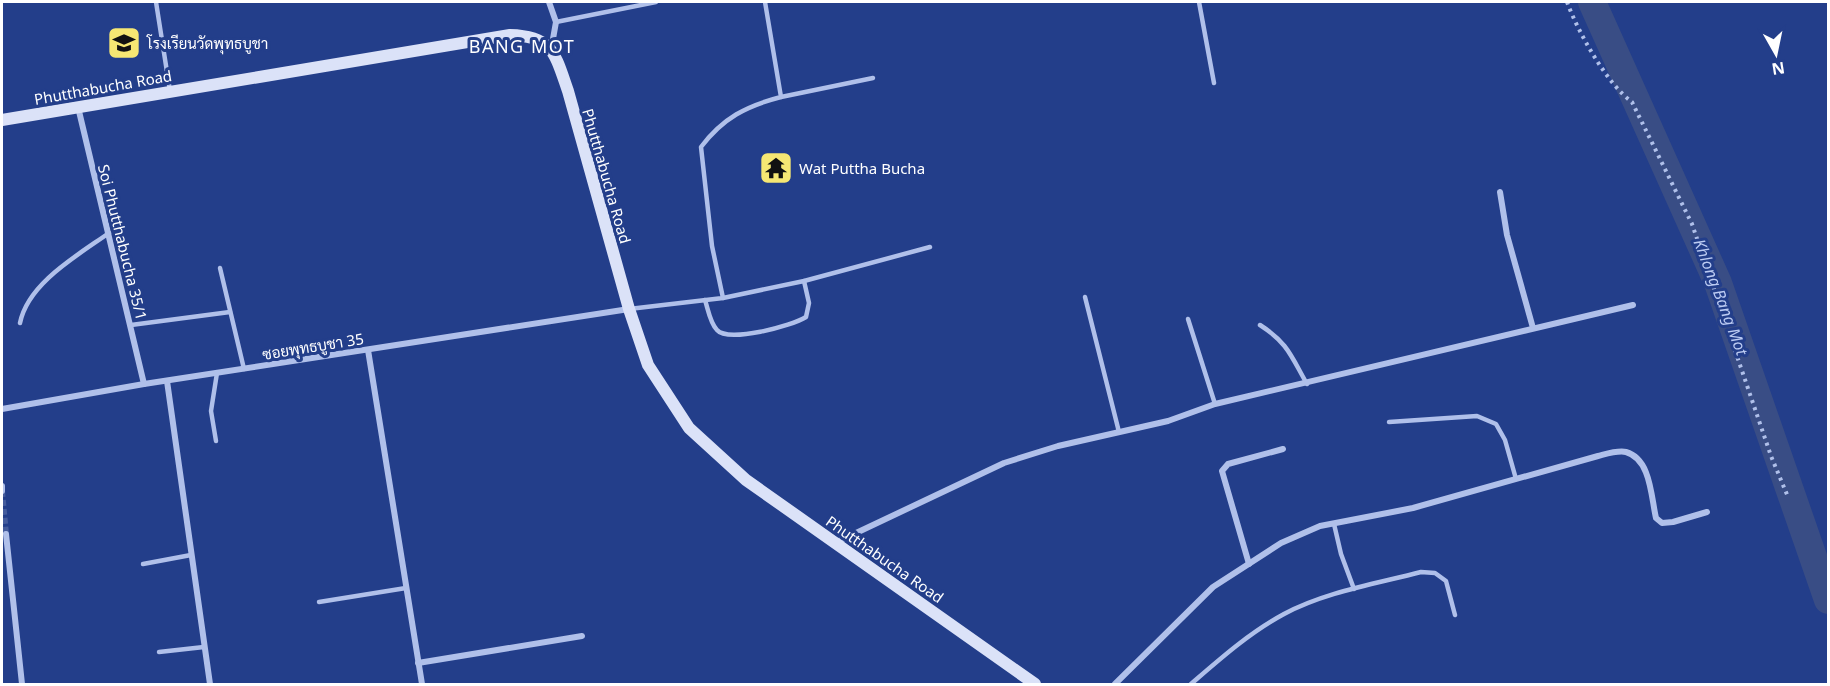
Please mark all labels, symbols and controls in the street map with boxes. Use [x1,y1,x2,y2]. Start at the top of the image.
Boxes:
north arrow [1746,24,1806,84]
school or university icon: โรงเรียนวัดพุทธบูชา [106,25,142,61]
place label: โรงเรียนวัดพุทธบูชา [146,33,268,55]
district label: BANG MOT [469,34,575,58]
text: N [1770,57,1786,81]
street label: Phutthabucha Road [33,65,173,109]
street label: Phutthabucha Road [578,106,636,246]
temple icon: Wat Puttha Bucha [758,150,794,186]
place label: Wat Puttha Bucha [799,158,925,178]
street label: Soi Phutthabucha 35/1 [94,162,152,322]
water label: Khlong Bang Mot [1689,236,1754,359]
street label: ซอยพุทธบูชา 35 [261,328,366,366]
street label: Phutthabucha Road [822,511,948,607]

